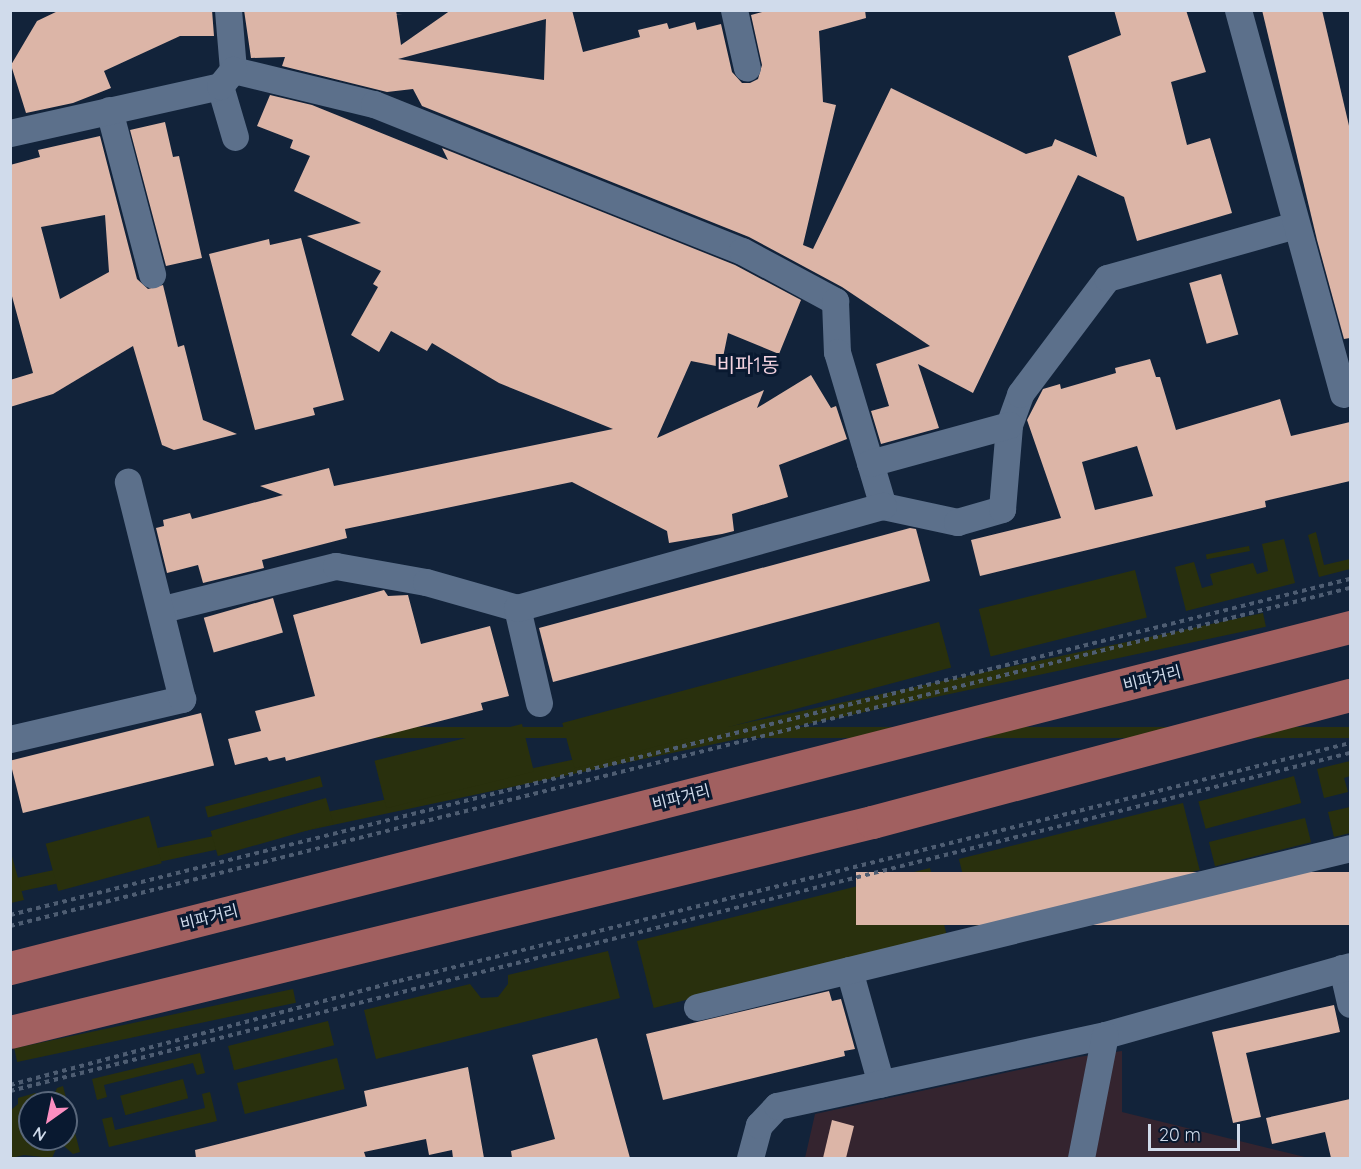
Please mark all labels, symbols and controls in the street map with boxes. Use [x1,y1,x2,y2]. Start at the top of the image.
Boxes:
district label: 비파1동 [717,352,779,376]
street label: 비파거리 [1121,662,1183,694]
street label: 비파거리 [650,781,712,813]
street label: 비파거리 [178,901,240,933]
north arrow [18,1091,78,1151]
scale bar [1151,1112,1242,1150]
text: N [29,1123,50,1146]
text: 20 m [1159,1123,1201,1146]

